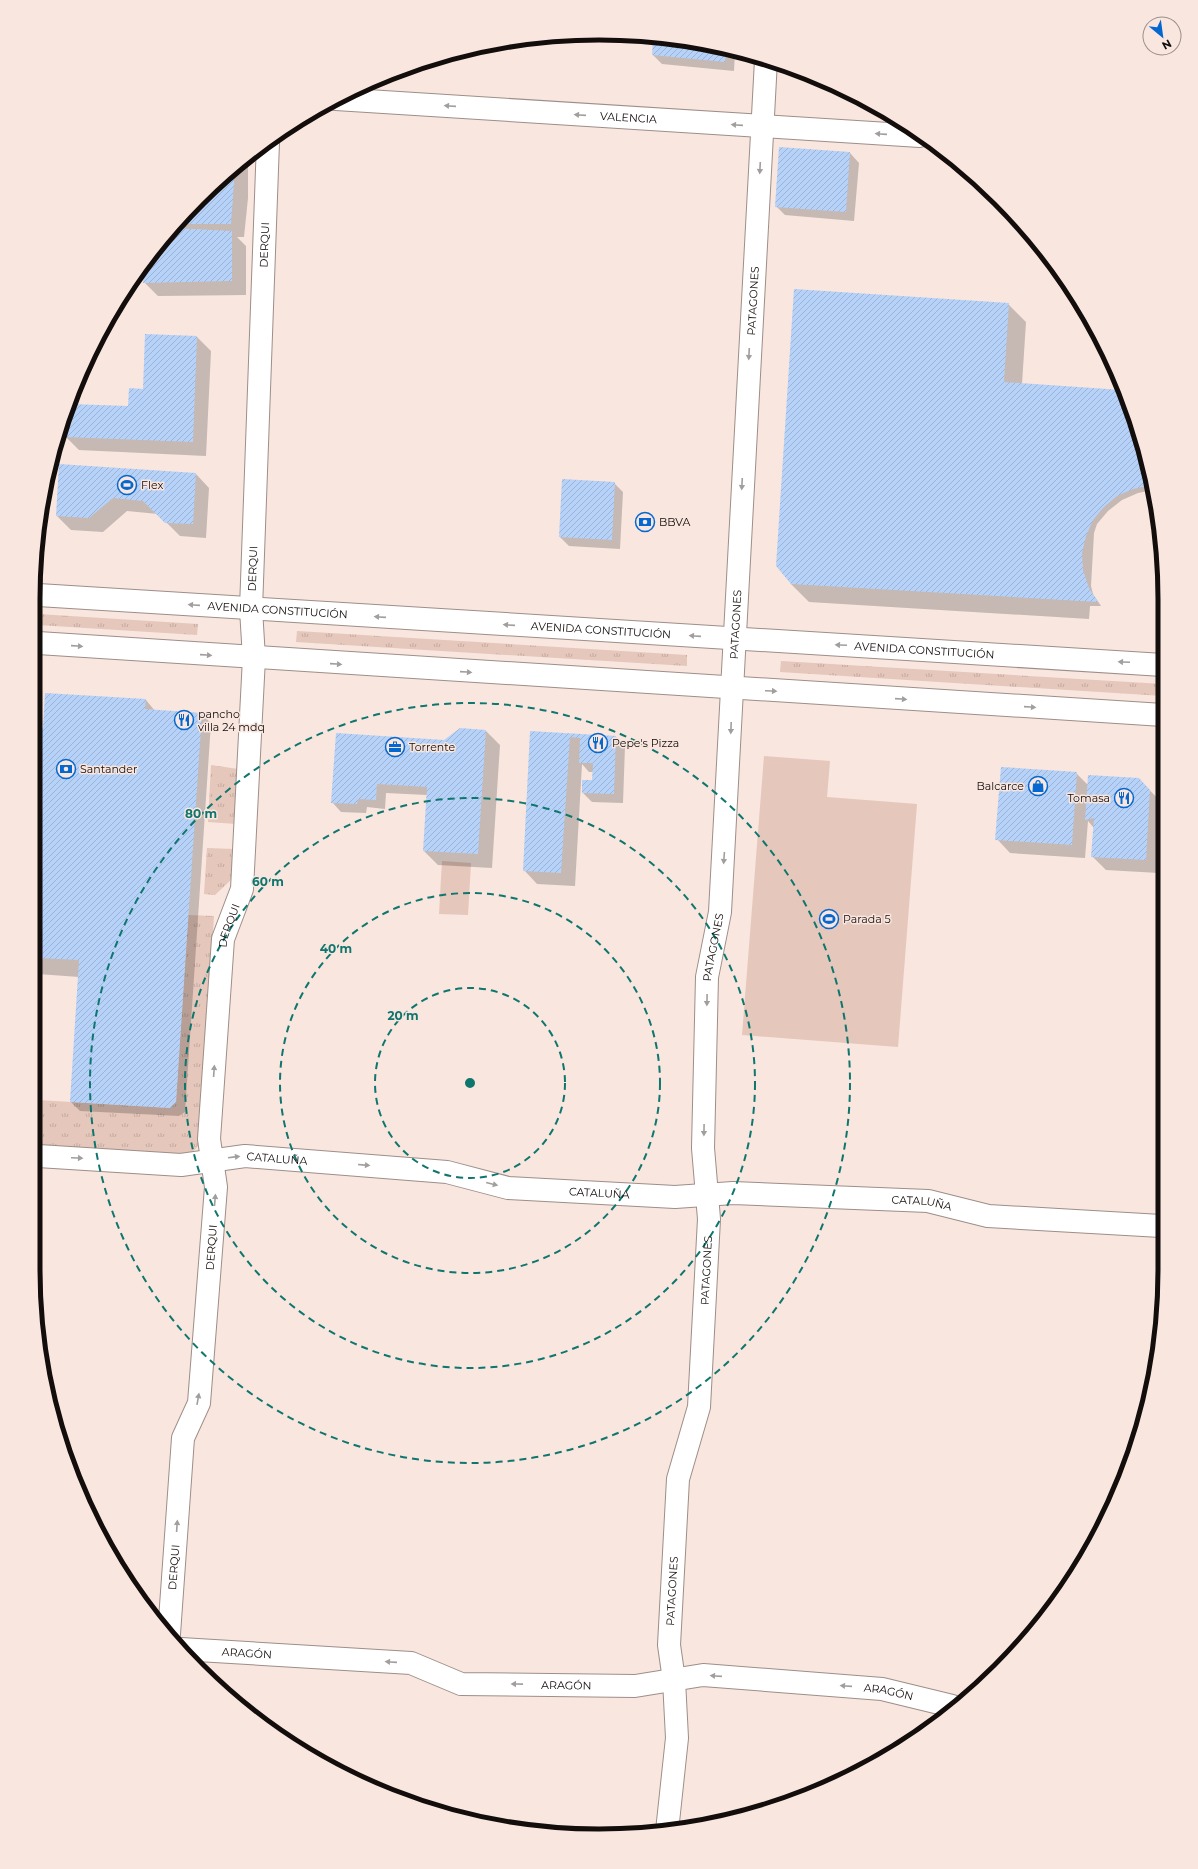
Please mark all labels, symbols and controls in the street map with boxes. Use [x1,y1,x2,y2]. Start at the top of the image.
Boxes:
north arrow [1142,16,1182,56]
text: N [1160,36,1174,53]
one-way arrow [444,103,456,110]
street label: VALENCIA [600,109,657,126]
one-way arrow [574,111,586,118]
one-way arrow [731,121,743,128]
one-way arrow [875,130,887,137]
one-way arrow [756,162,763,174]
street label: DERQUI [256,222,272,268]
street label: PATAGONES [744,266,762,336]
one-way arrow [746,348,753,360]
sports icon: Flex [116,474,138,496]
place label: Flex [141,478,163,492]
one-way arrow [739,478,746,490]
bank icon: BBVA [634,511,656,533]
place label: BBVA [659,515,690,529]
street label: DERQUI [245,545,260,592]
street label: PATAGONES [727,589,744,660]
street label: AVENIDA CONSTITUCIÓN [207,599,348,621]
one-way arrow [188,602,200,609]
one-way arrow [374,613,386,620]
street label: AVENIDA CONSTITUCIÓN [530,619,671,641]
one-way arrow [503,621,515,628]
one-way arrow [688,633,701,639]
street label: AVENIDA CONSTITUCIÓN [854,639,995,661]
one-way arrow [835,642,847,649]
one-way arrow [71,643,83,650]
one-way arrow [200,652,212,659]
one-way arrow [1118,659,1130,666]
one-way arrow [330,660,342,667]
one-way arrow [460,668,472,675]
one-way arrow [765,688,777,695]
one-way arrow [894,696,907,703]
one-way arrow [1024,704,1036,711]
place label: pancho villa 24 mdq [198,707,265,734]
restaurant icon: pancho villa 24 mdq [173,709,195,731]
one-way arrow [727,722,734,734]
restaurant icon: Pepe's Pizza [587,732,609,754]
office icon: Torrente [384,736,406,758]
place label: Pepe's Pizza [612,736,679,750]
place label: Torrente [409,740,456,754]
bank icon: Santander [55,758,77,780]
place label: Santander [80,762,137,776]
shop icon: Balcarce [1027,775,1049,797]
place label: Balcarce [977,779,1024,793]
restaurant icon: Tomasa [1113,787,1135,809]
place label: Tomasa [1067,791,1110,805]
text: 80 m [185,806,217,821]
one-way arrow [720,852,727,864]
text: 60 m [252,874,284,889]
street label: DERQUI [215,902,243,948]
sports icon: Parada 5 [818,908,840,930]
street label: PATAGONES [700,912,727,982]
place label: Parada 5 [843,912,891,926]
text: 40 m [320,941,352,956]
one-way arrow [704,994,710,1007]
text: 20 m [387,1008,419,1023]
one-way arrow [211,1065,218,1077]
centre of rings [463,1076,477,1090]
one-way arrow [700,1124,707,1136]
street label: CATALUÑA [246,1149,308,1168]
one-way arrow [228,1154,240,1160]
one-way arrow [71,1155,83,1162]
one-way arrow [358,1162,370,1169]
one-way arrow [486,1181,498,1187]
street label: CATALUÑA [568,1184,630,1202]
street label: CATALUÑA [891,1193,953,1214]
one-way arrow [212,1194,219,1206]
street label: DERQUI [202,1224,220,1271]
street label: PATAGONES [697,1235,715,1305]
one-way arrow [196,1393,202,1405]
one-way arrow [173,1520,180,1532]
street label: DERQUI [165,1544,182,1590]
street label: PATAGONES [663,1556,681,1626]
street label: ARAGÓN [221,1644,272,1662]
one-way arrow [384,1659,397,1665]
one-way arrow [710,1673,722,1680]
street label: ARAGÓN [541,1678,592,1692]
one-way arrow [511,1681,523,1688]
street label: ARAGÓN [863,1681,915,1703]
one-way arrow [840,1683,852,1690]

